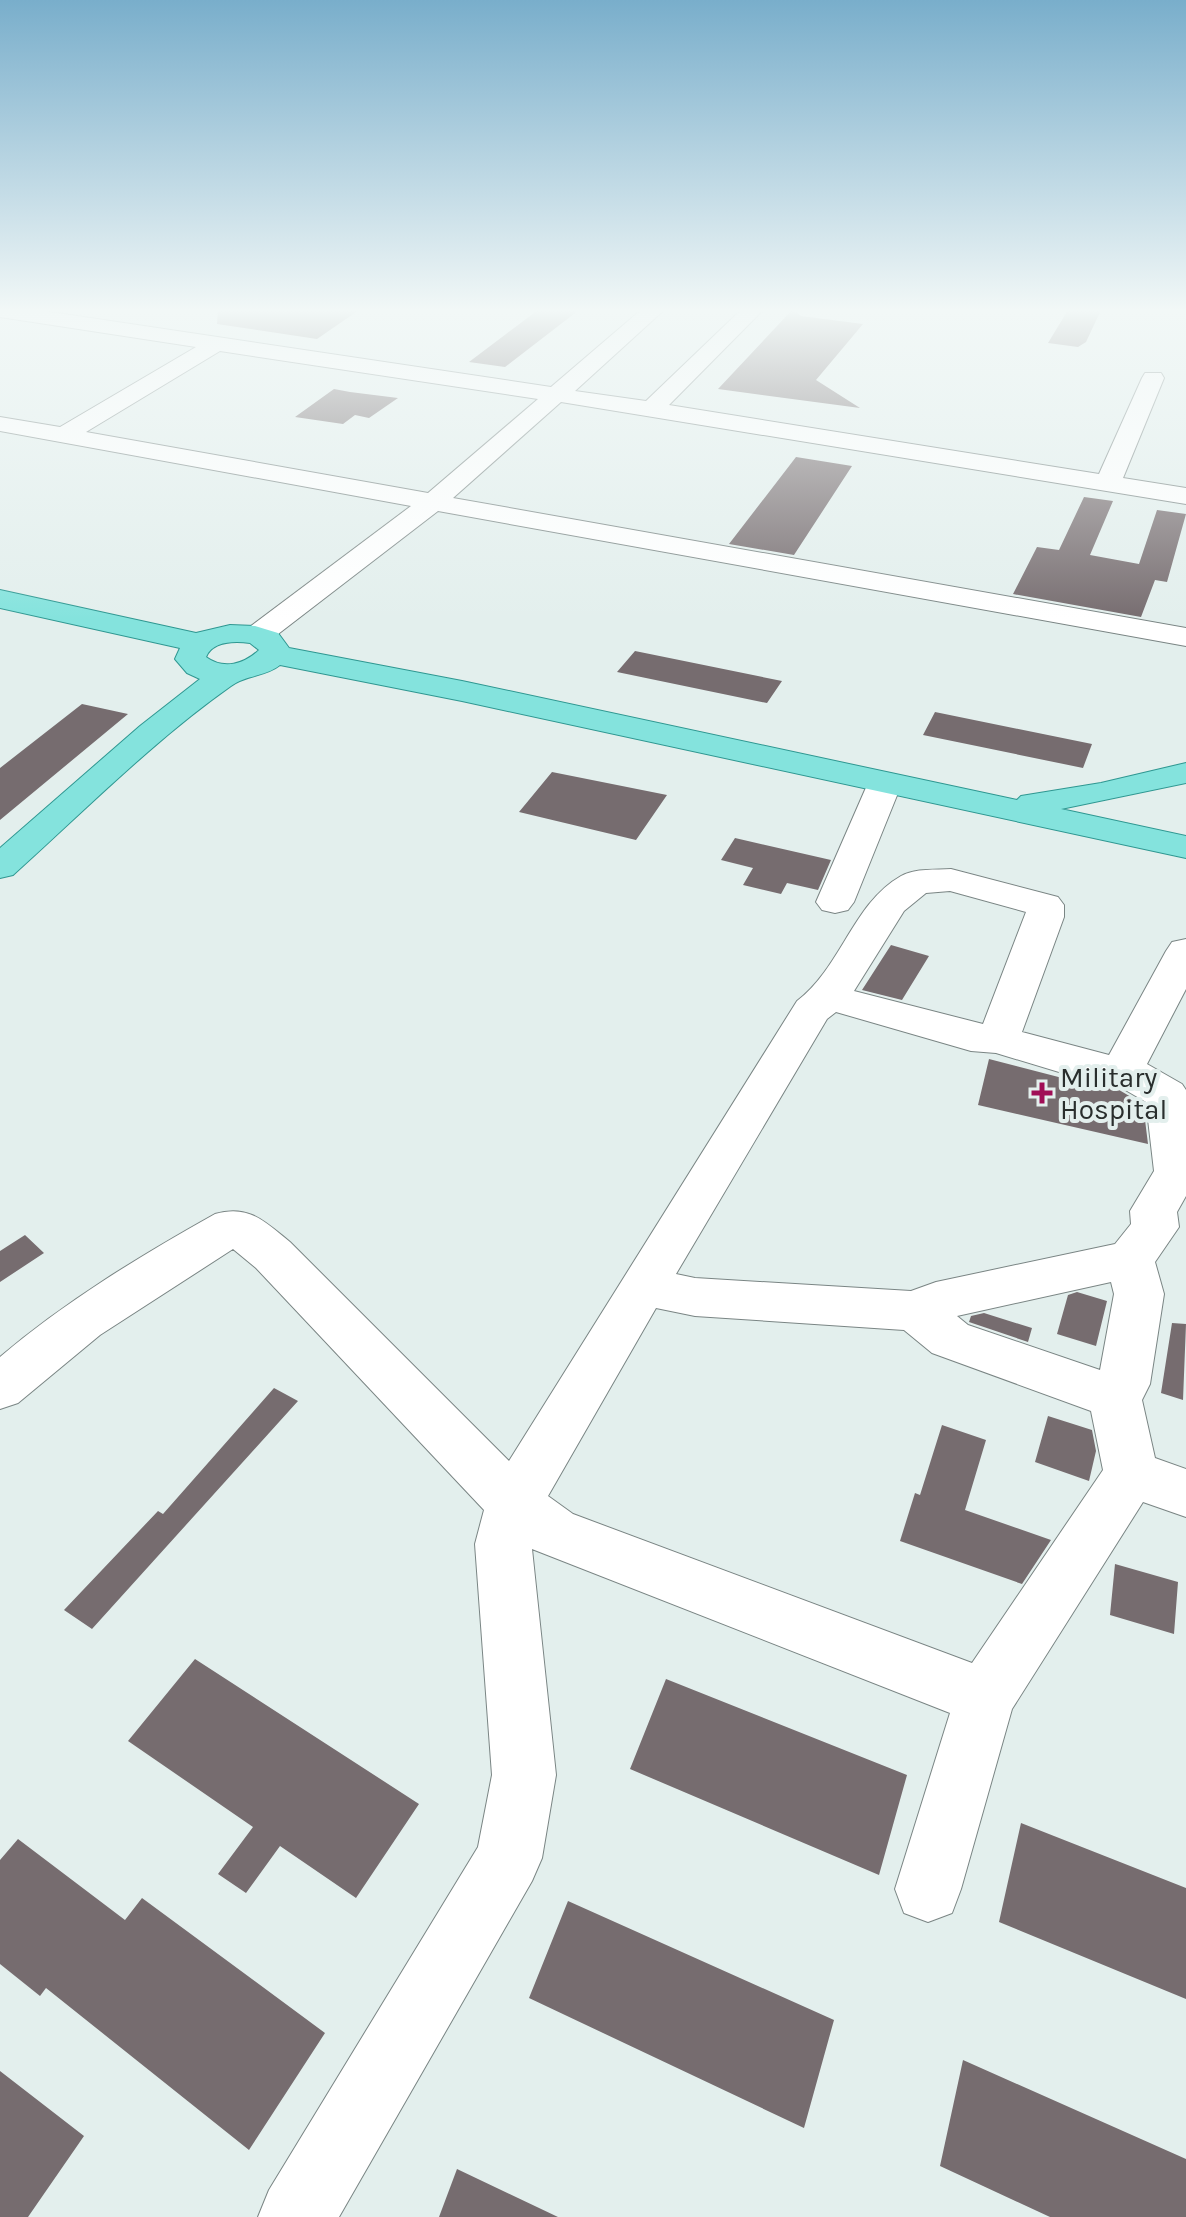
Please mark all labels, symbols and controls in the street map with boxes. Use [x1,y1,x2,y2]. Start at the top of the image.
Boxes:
place label: Military Hospital [1060,1061,1167,1126]
marker: Military Hospital [1031,1082,1053,1104]

